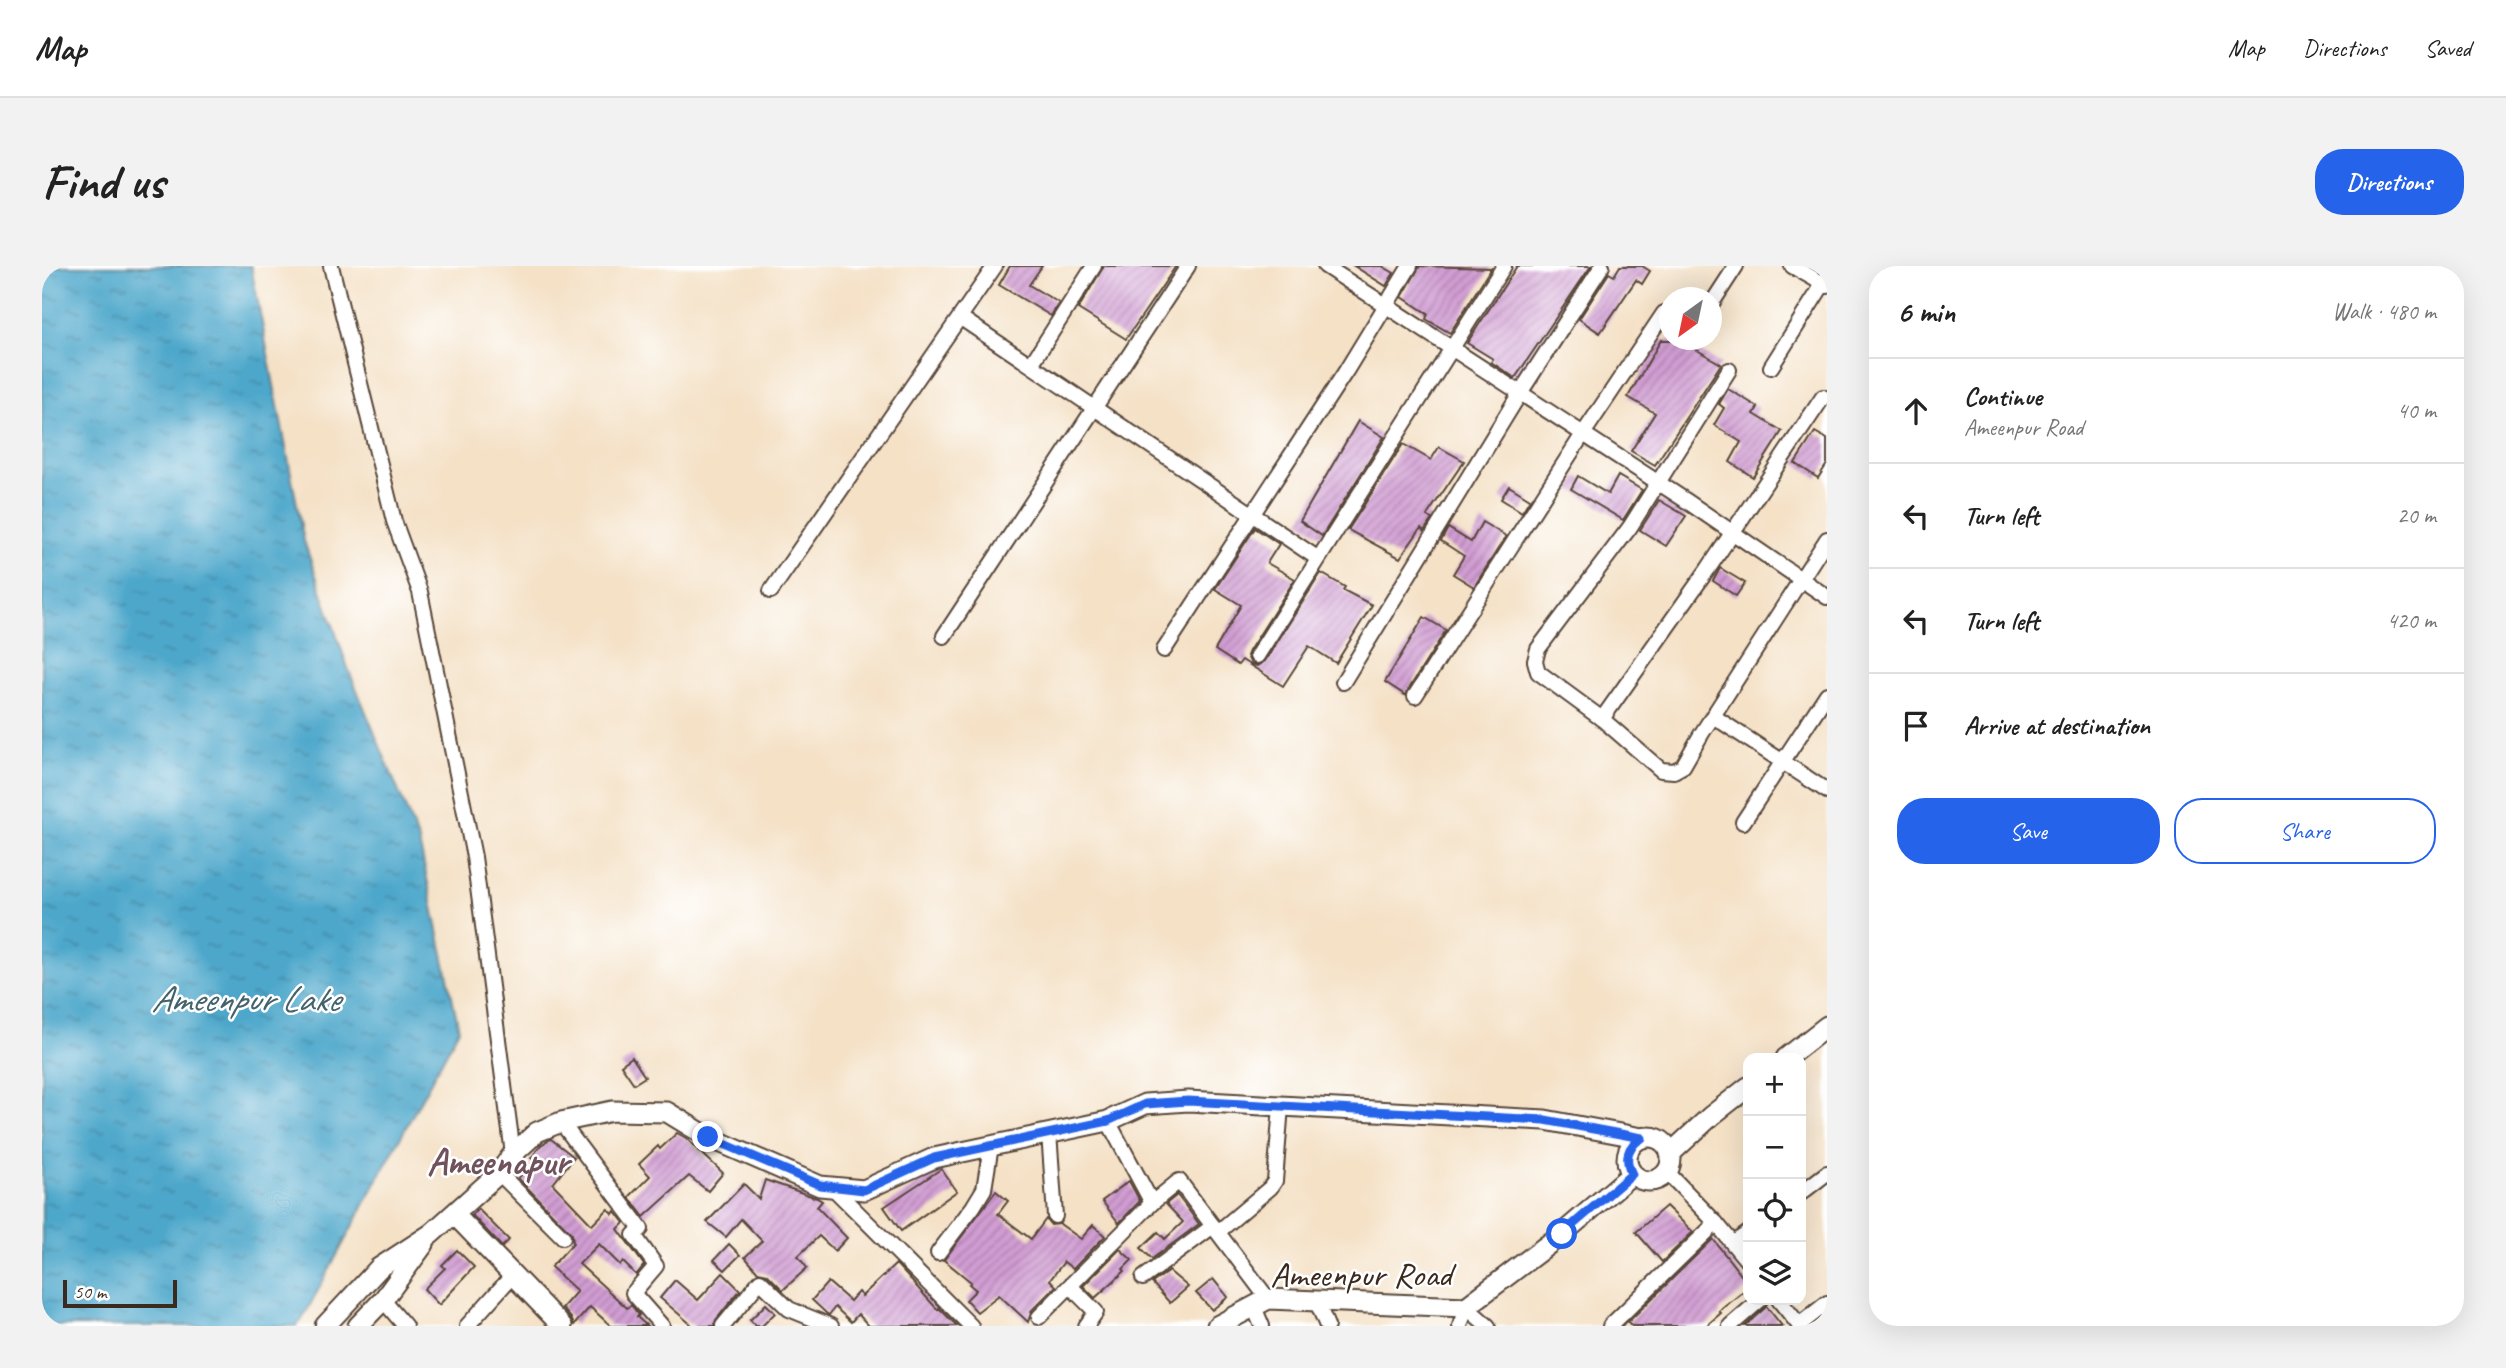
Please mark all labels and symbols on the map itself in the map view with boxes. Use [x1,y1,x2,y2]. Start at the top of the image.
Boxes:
north arrow [1659,287,1722,350]
water label: Ameenpur Lake [151,975,344,1022]
route end [692,1121,723,1152]
district label: Ameenapur [427,1138,573,1185]
route start [1546,1218,1577,1249]
street label: Ameenpur Road [1270,1252,1457,1297]
scale bar [63,1277,177,1309]

